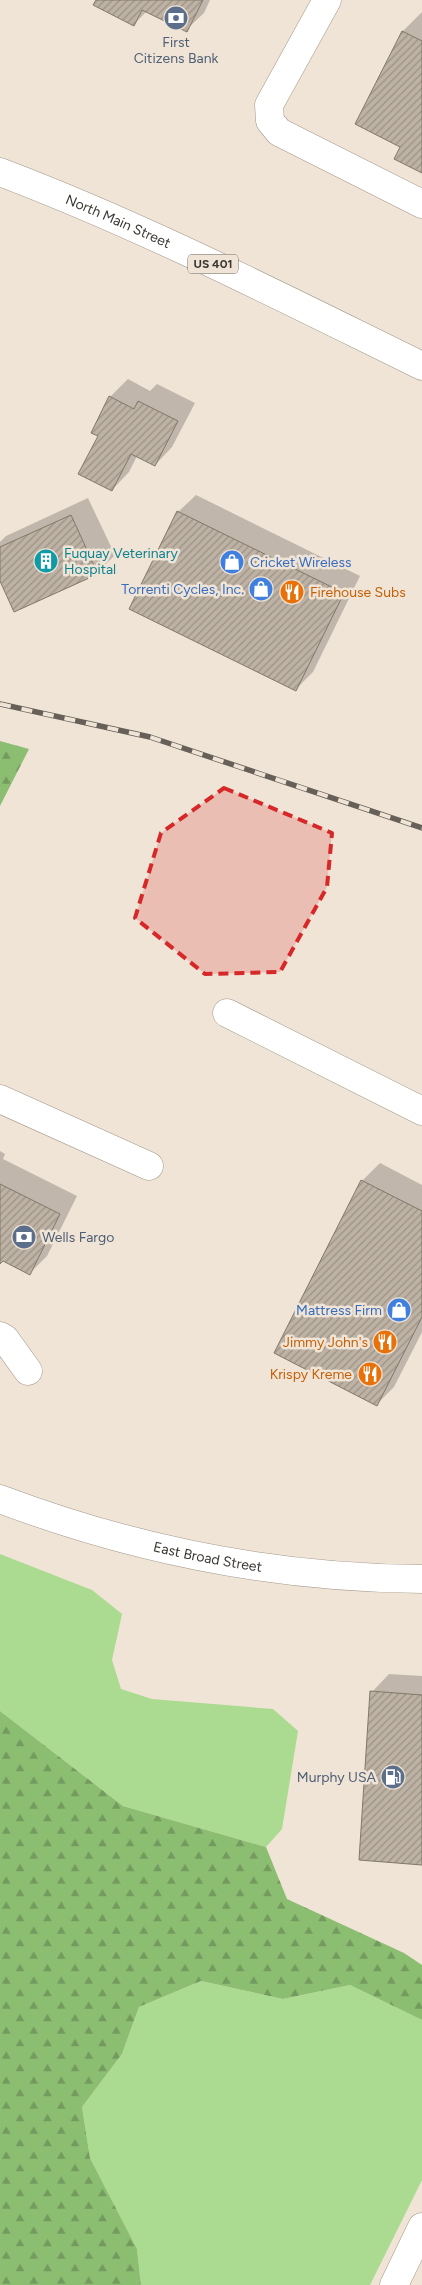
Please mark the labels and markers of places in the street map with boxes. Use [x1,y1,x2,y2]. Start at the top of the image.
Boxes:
bank icon: First Citizens Bank [163,5,189,31]
place label: First Citizens Bank [134,34,218,67]
place label: Fuquay Veterinary Hospital [64,545,178,578]
building icon: Fuquay Veterinary Hospital [33,548,59,574]
shop icon: Cricket Wireless [219,549,245,575]
place label: Cricket Wireless [250,554,352,571]
shop icon: Torrenti Cycles, Inc. [248,576,274,602]
restaurant icon: Firehouse Subs [279,579,305,605]
place label: Torrenti Cycles, Inc. [121,581,244,598]
place label: Firehouse Subs [310,584,406,601]
bank icon: Wells Fargo [11,1224,37,1250]
place label: Wells Fargo [42,1229,114,1246]
shop icon: Mattress Firm [386,1297,412,1323]
place label: Mattress Firm [296,1302,382,1319]
restaurant icon: Jimmy John's [372,1329,398,1355]
place label: Jimmy John's [283,1334,368,1351]
restaurant icon: Krispy Kreme [357,1361,383,1387]
place label: Krispy Kreme [270,1366,352,1383]
fuel station icon: Murphy USA [380,1764,406,1790]
place label: Murphy USA [297,1769,377,1786]

